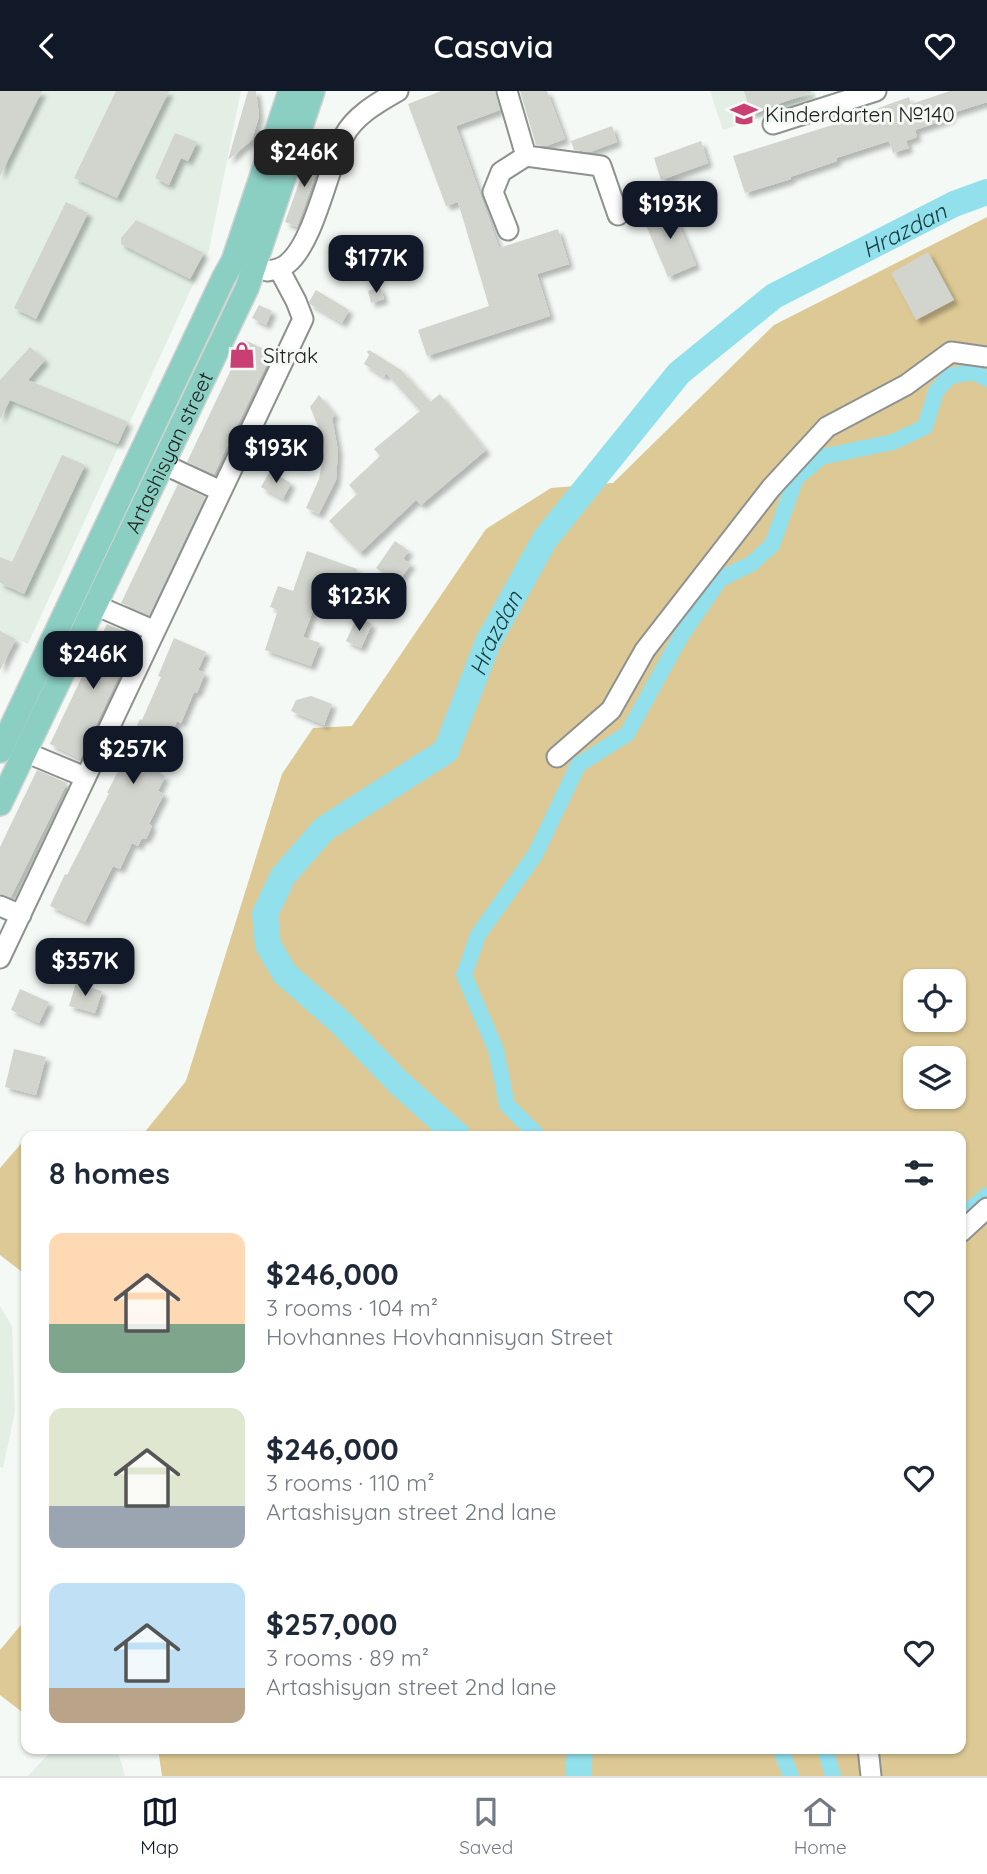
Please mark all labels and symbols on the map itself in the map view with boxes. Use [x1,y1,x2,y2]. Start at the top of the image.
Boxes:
school or university icon: Kinderdarten №140 [729,99,759,129]
place label: Kinderdarten №140 [765,101,955,127]
pin: $246K [255,129,353,189]
pin: $193K [621,181,719,241]
water label: Hrazdan [857,196,952,263]
pin: $177K [327,235,425,295]
shop icon: Sitrak [227,340,257,370]
place label: Sitrak [263,342,318,368]
street label: Artashisyan street [119,367,218,537]
pin: $193K [227,425,325,485]
pin: $123K [310,573,408,633]
water label: Hrazdan [462,585,528,679]
pin: $246K [44,631,142,691]
pin: $257K [84,727,182,786]
pin: $357K [36,939,134,998]

